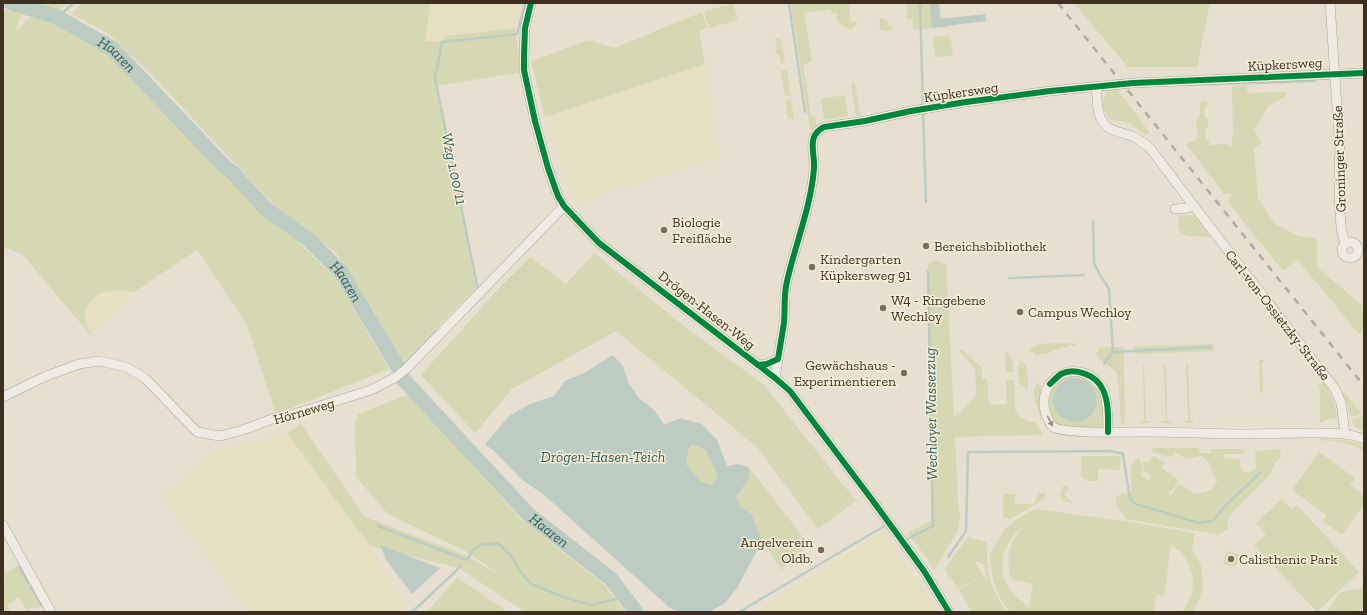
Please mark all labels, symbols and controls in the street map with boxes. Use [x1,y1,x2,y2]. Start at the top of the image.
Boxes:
water label: Haaren [95,33,140,76]
street label: Küpkersweg [1247,54,1323,75]
street label: Küpkersweg [923,79,1000,106]
street label: Groninger Straße [1329,105,1350,213]
water label: Wzg 1.00/11 [438,131,470,207]
place label: Biologie Freifläche [672,214,732,247]
marker: Biologie Freifläche [659,225,669,235]
place label: Bereichsbibliothek [934,238,1047,255]
marker: Bereichsbibliothek [921,241,931,251]
street label: Carl-von-Ossietzky-Straße [1221,247,1334,384]
place label: Kindergarten Küpkersweg 91 [820,251,911,284]
water label: Haaren [326,257,366,305]
marker: Kindergarten Küpkersweg 91 [807,262,817,272]
street label: Drögen-Hasen-Weg [655,267,759,354]
place label: W4 - Ringebene Wechloy [891,292,986,325]
marker: W4 - Ringebene Wechloy [878,303,888,313]
place label: Campus Wechloy [1028,304,1132,321]
marker: Campus Wechloy [1015,307,1025,317]
water label: Wechloyer Wasserzug [921,347,941,480]
place label: Gewächshaus - Experimentieren [794,357,896,390]
marker: Gewächshaus - Experimentieren [899,368,909,378]
street label: Hörneweg [272,395,337,428]
one-way arrow [1046,415,1053,427]
water label: Drögen-Hasen-Teich [541,448,666,466]
water label: Haaren [526,510,572,552]
place label: Angelverein Oldb. [740,534,813,567]
marker: Angelverein Oldb. [816,545,826,555]
place label: Calisthenic Park [1239,551,1338,568]
marker: Calisthenic Park [1226,554,1236,564]

